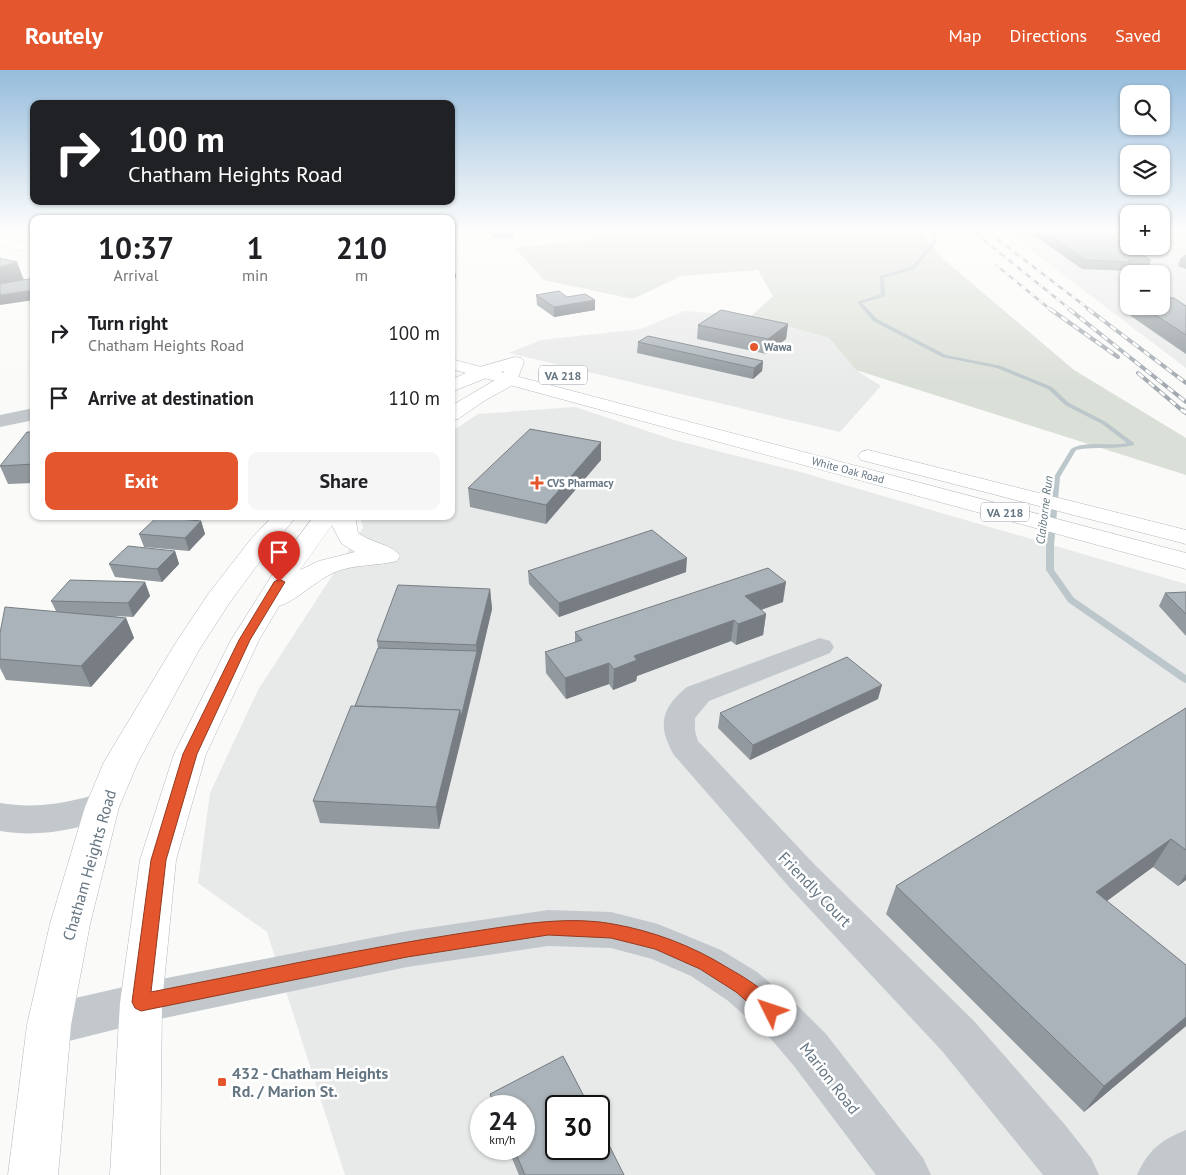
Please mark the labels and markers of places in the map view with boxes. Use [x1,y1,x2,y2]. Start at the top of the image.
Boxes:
place label: Wawa [764,340,792,354]
marker: Wawa [748,341,760,353]
place label: CVS Pharmacy [547,476,614,490]
marker: CVS Pharmacy [531,477,543,489]
pin [258,531,300,582]
place label: 432 - Chatham Heights Rd. / Marion St. [232,1063,388,1101]
marker: 432 - Chatham Heights Rd. / Marion St. [216,1076,228,1088]

